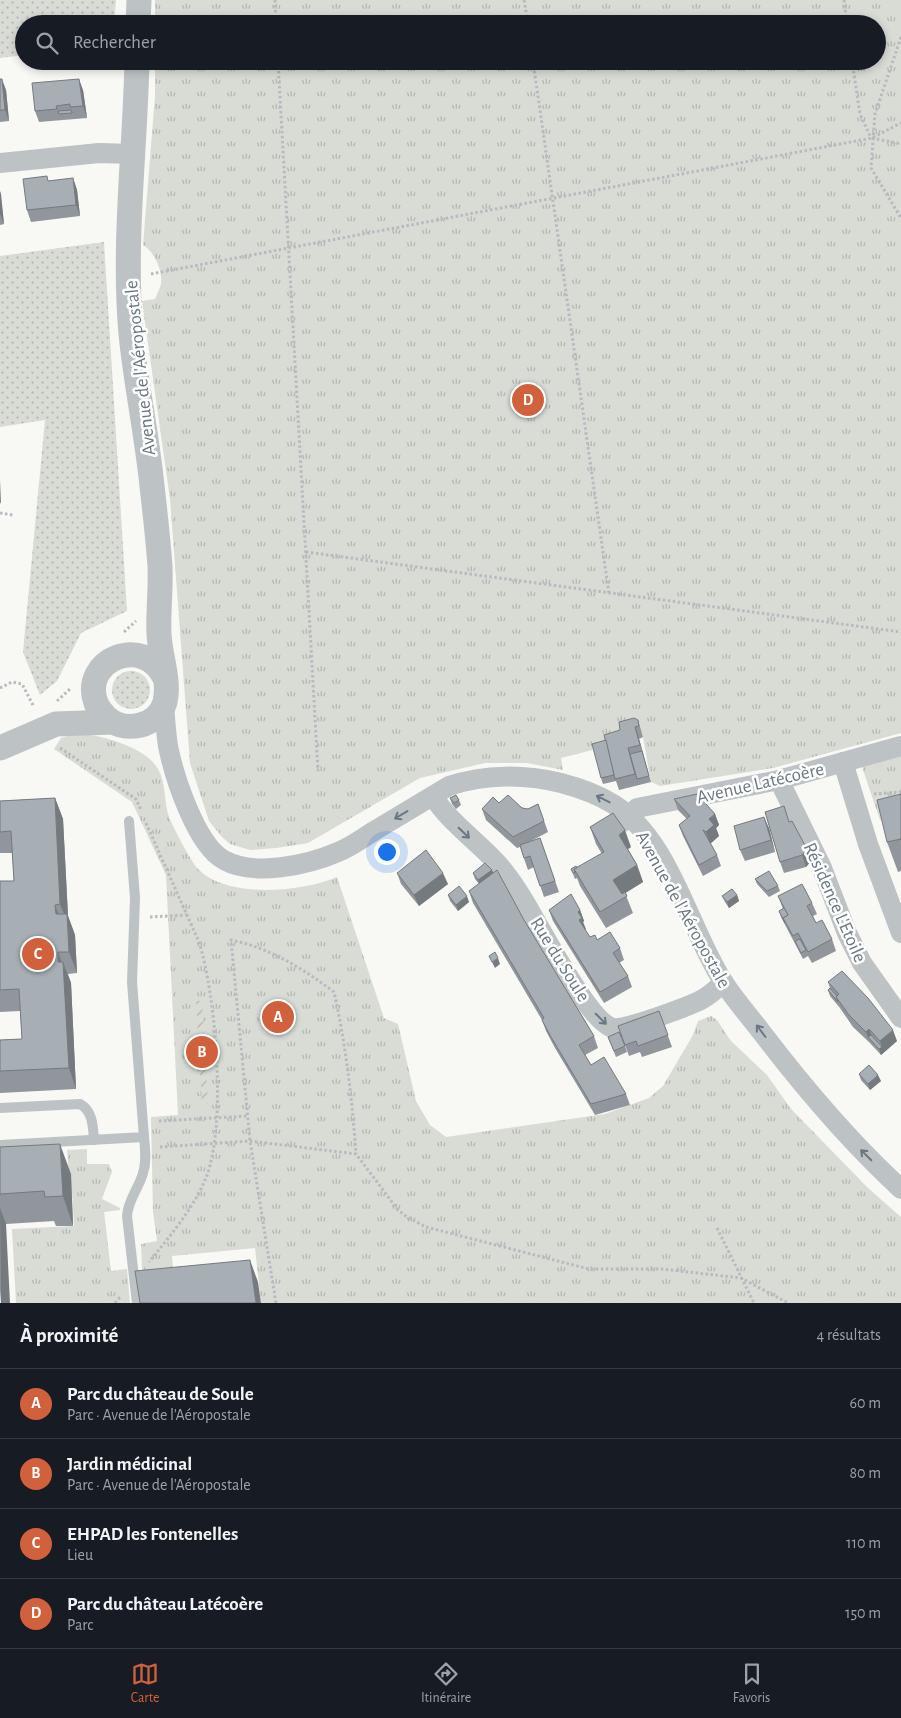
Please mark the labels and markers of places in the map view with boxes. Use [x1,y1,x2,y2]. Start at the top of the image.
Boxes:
pin: D [512,381,544,419]
pin: C [22,935,54,973]
pin: A [262,998,294,1036]
pin: B [186,1033,218,1071]

